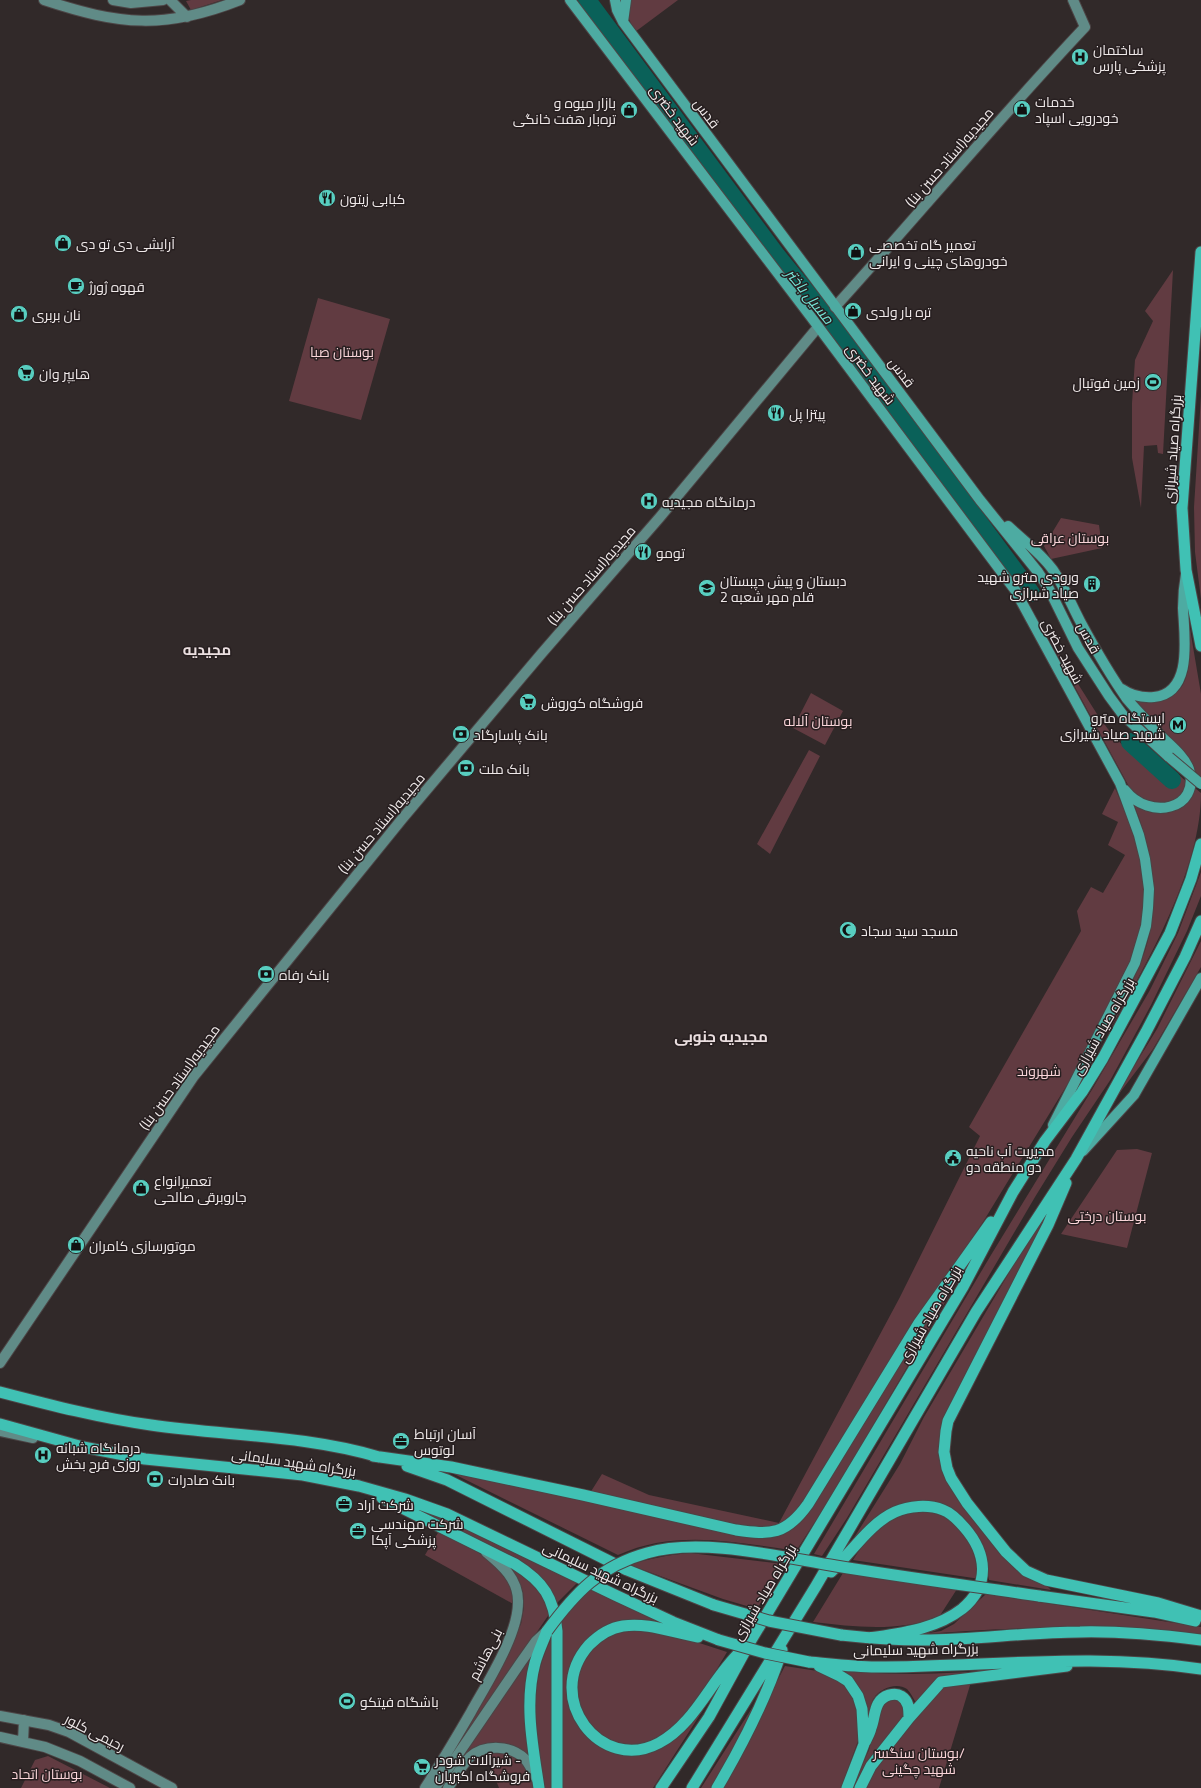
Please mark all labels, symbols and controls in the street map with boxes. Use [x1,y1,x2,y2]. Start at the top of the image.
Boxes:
place label: ساختمان پزشکی پارس [1093,39,1166,76]
hospital icon: ساختمان پزشکی پارس [1070,47,1090,67]
street label: شهید خضری [645,80,705,150]
place label: خدمات خودرویی اسپاد [1035,91,1118,128]
place label: بازار میوه و تره‌بار هفت خانگی [513,92,616,129]
street label: قدس [689,94,725,132]
shop icon: خدمات خودرویی اسپاد [1012,99,1032,119]
shop icon: بازار میوه و تره‌بار هفت خانگی [619,100,639,120]
street label: مجیدیه(استاد حسن بنا) [900,103,998,211]
restaurant icon: کبابی زیتون [317,188,337,208]
place label: کبابی زیتون [340,188,405,209]
shop icon: آرایشی دی تو دی [53,233,73,253]
place label: آرایشی دی تو دی [76,233,175,254]
place label: تعمیر گاه تخصصی خودروهای چینی و ایرانی [869,234,1008,271]
shop icon: تعمیر گاه تخصصی خودروهای چینی و ایرانی [846,242,866,262]
water label: مسیل باختر [779,261,840,329]
cafe icon: قهوه ژورژ [66,276,86,296]
place label: قهوه ژورژ [88,276,145,297]
shop icon: تره بار ولدی [843,301,863,321]
place label: تره بار ولدی [866,301,932,322]
shop icon: نان بربرى [9,304,29,324]
place label: نان بربرى [32,304,81,325]
street label: شهید خضری [841,339,901,409]
park label: بوستان صبا [310,341,374,362]
street label: قدس [884,353,920,391]
supermarket icon: هایپر وان [16,363,36,383]
place label: هایپر وان [39,363,90,384]
place label: زمین فوتبال [1072,372,1140,393]
sports icon: زمین فوتبال [1143,372,1163,392]
street label: بزرگراه صیاد شیرازی [1158,394,1186,504]
restaurant icon: پیتزا پل [766,403,786,423]
place label: پیتزا پل [789,403,826,424]
hospital icon: درمانگاه مجیدیه [639,491,659,511]
place label: درمانگاه مجیدیه [662,491,755,512]
street label: مجیدیه(استاد حسن بنا) [542,521,640,629]
park label: بوستان عراقی [1031,527,1109,548]
restaurant icon: تومو [633,542,653,562]
place label: تومو [656,542,685,563]
place label: ورودی مترو شهید صیاد شیرازی [977,566,1079,603]
place label: دبستان و پیش دپبستان قلم مهر شعبه 2 [720,570,847,607]
building icon: ورودی مترو شهید صیاد شیرازی [1082,574,1102,594]
school or university icon: دبستان و پیش دپبستان قلم مهر شعبه 2 [697,578,717,598]
street label: شهید خضری [1037,615,1089,687]
street label: قدس [1072,619,1106,657]
district label: مجیدیه [183,638,231,661]
supermarket icon: فروشگاه کوروش [518,692,538,712]
place label: فروشگاه کوروش [541,692,643,713]
place label: ایستگاه مترو شهید صیاد شیرازی [1060,707,1165,744]
park label: بوستان آلاله [784,710,852,731]
metro station icon: ایستگاه مترو شهید صیاد شیرازی [1168,715,1188,735]
bank icon: بانک پاسارگاد [451,724,471,744]
place label: بانک پاسارگاد [474,724,548,745]
bank icon: بانک ملت [456,758,476,778]
place label: بانک ملت [479,758,530,779]
street label: مجیدیه(استاد حسن بنا) [332,768,430,878]
mosque icon: مسجد سید سجاد [838,920,858,940]
place label: مسجد سید سجاد [861,920,958,941]
bank icon: بانک رفاه [256,964,276,984]
place label: بانک رفاه [279,964,330,985]
street label: بزرگراه صیاد شیرازی [1066,973,1140,1079]
street label: مجیدیه(استاد حسن بنا) [133,1020,225,1134]
district label: مجیدیه جنوبی [674,1025,768,1048]
park label: شهروند [1017,1060,1061,1081]
place label: مدیریت آب ناحیه دو منطقه دو [966,1140,1054,1177]
public building icon: مدیریت آب ناحیه دو منطقه دو [943,1148,963,1168]
place label: تعمیرانواع جاروبرقی صالحی [154,1170,247,1207]
shop icon: تعمیرانواع جاروبرقی صالحی [131,1178,151,1198]
park label: بوستان درختی [1068,1205,1146,1226]
shop icon: موتورسازی کامران [66,1235,86,1255]
place label: موتورسازی کامران [89,1235,196,1256]
street label: بزرگراه صیاد شیرازی [893,1261,967,1367]
place label: آسان ارتباط لوتوس [414,1423,476,1460]
office icon: آسان ارتباط لوتوس [391,1431,411,1451]
place label: درمانگاه شبانه روزی فرح بخش [56,1437,140,1474]
street label: بزرگراه شهید سلیمانی [230,1443,358,1481]
hospital icon: درمانگاه شبانه روزی فرح بخش [33,1445,53,1465]
bank icon: بانک صادرات [145,1469,165,1489]
place label: بانک صادرات [168,1469,235,1490]
office icon: شرکت آراد [334,1494,354,1514]
place label: شرکت آراد [357,1494,414,1515]
place label: شرکت مهندسی پزشکی آپکا [371,1513,464,1550]
office icon: شرکت مهندسی پزشکی آپکا [348,1521,368,1541]
street label: بزرگراه شهید سلیمانی [540,1536,662,1608]
street label: بزرگراه صیاد شیرازی [727,1540,801,1644]
street label: بنی‌هاشم [463,1624,507,1684]
street label: بزرگراه شهید سلیمانی [853,1637,979,1661]
sports icon: باشگاه فیتکو [337,1691,357,1711]
place label: باشگاه فیتکو [360,1691,439,1712]
street label: رحیمی کلور [60,1707,129,1756]
park label: بوستان سنگسر/ شهید چگینی [872,1742,965,1779]
place label: شیرآلات شودر - فروشگاه اکبریان [434,1749,530,1786]
supermarket icon: شیرآلات شودر - فروشگاه اکبریان [412,1757,432,1777]
park label: بوستان اتحاد [12,1763,82,1784]

